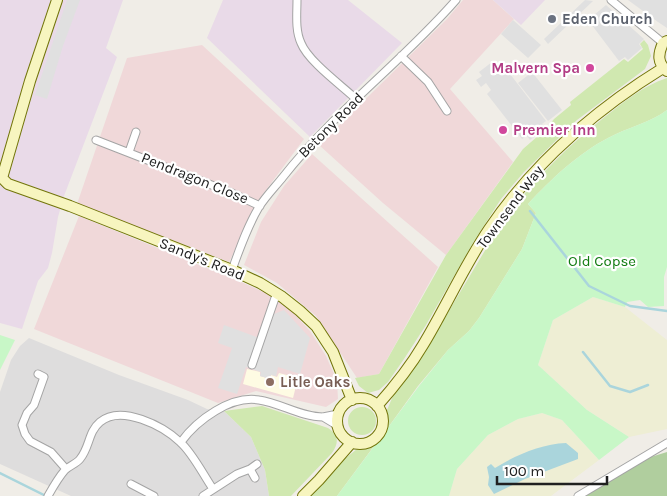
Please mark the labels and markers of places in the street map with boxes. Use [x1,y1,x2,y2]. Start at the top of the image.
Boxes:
place label: Eden Church [562,10,653,28]
marker: Eden Church [546,13,558,25]
place label: Malvern Spa [491,59,580,77]
marker: Malvern Spa [584,62,596,74]
place label: Premier Inn [513,121,596,139]
marker: Premier Inn [497,124,509,136]
place label: Litle Oaks [280,373,350,391]
marker: Litle Oaks [264,376,276,388]

